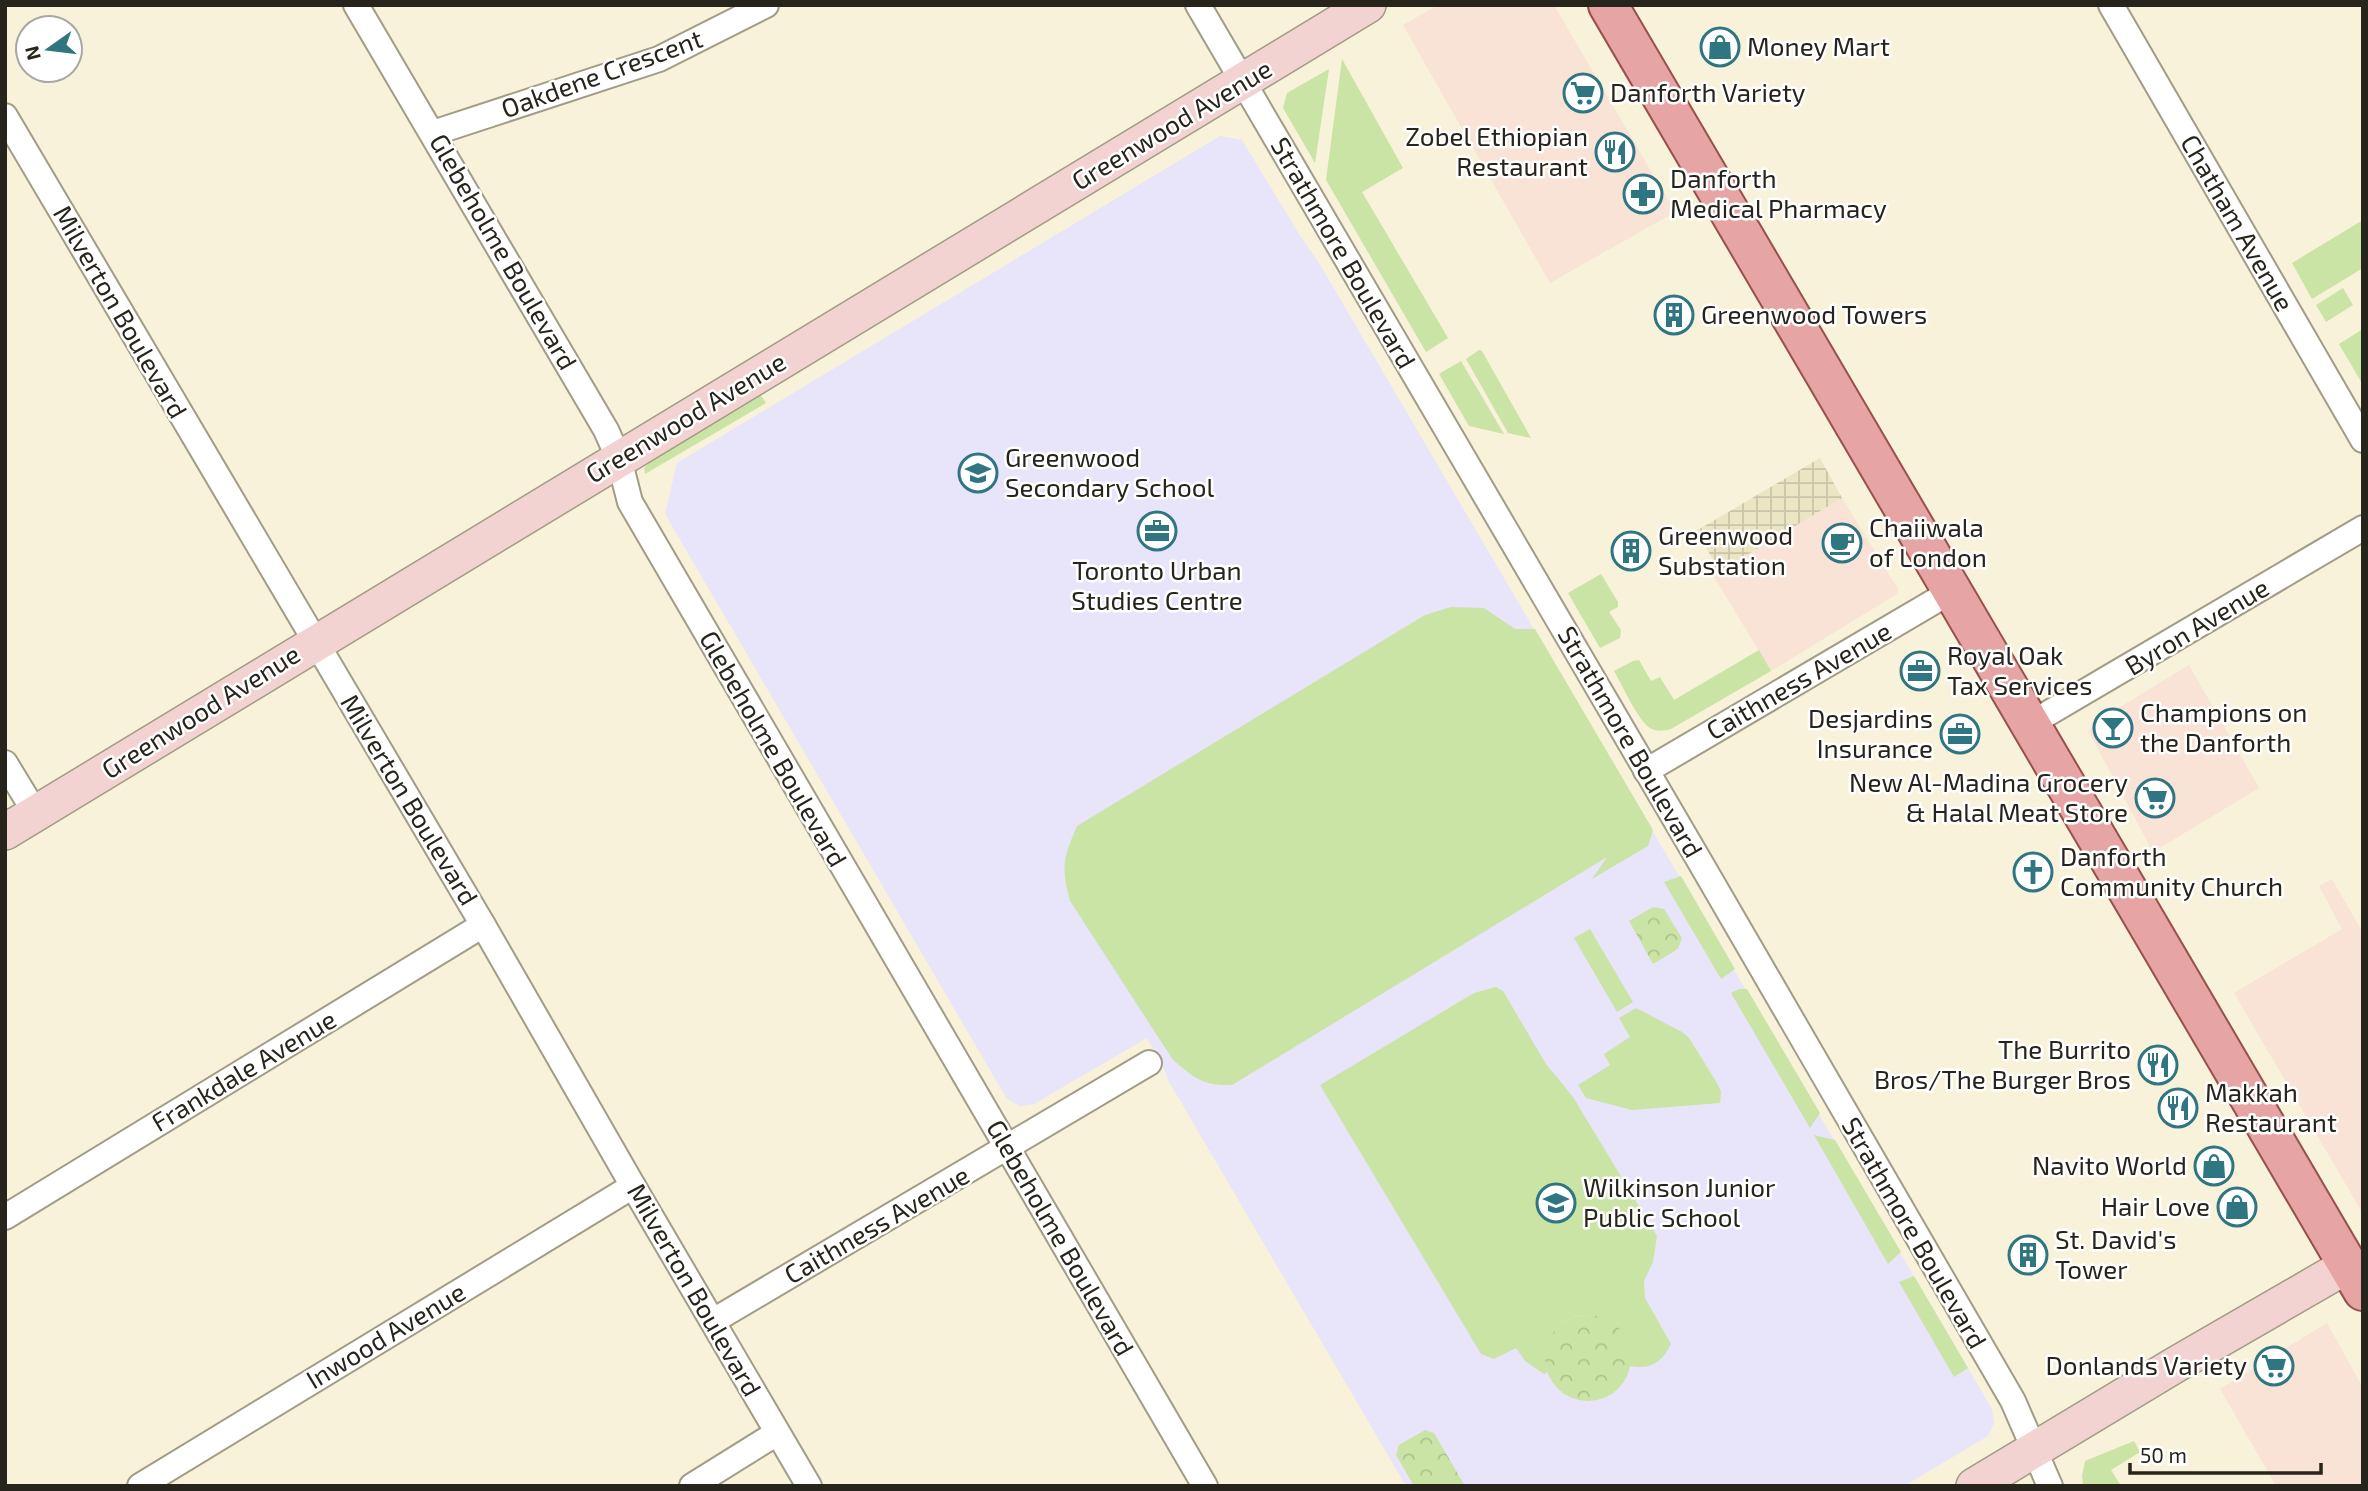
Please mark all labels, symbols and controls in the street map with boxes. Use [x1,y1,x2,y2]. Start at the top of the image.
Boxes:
north arrow [14,14,84,84]
street label: Oakdene Crescent [497,22,706,123]
shop icon: Money Mart [1699,26,1741,68]
place label: Money Mart [1747,30,1890,61]
text: N [19,44,45,63]
street label: Greenwood Avenue [1066,52,1277,196]
supermarket icon: Danforth Variety [1562,72,1604,114]
place label: Danforth Variety [1610,76,1806,107]
place label: Zobel Ethiopian Restaurant [1405,120,1588,181]
street label: Glebeholme Boulevard [424,128,585,375]
street label: Chatham Avenue [2175,129,2301,316]
street label: Strathmore Boulevard [1265,131,1423,373]
restaurant icon: Zobel Ethiopian Restaurant [1594,131,1636,173]
place label: Danforth Medical Pharmacy [1670,162,1887,223]
pharmacy icon: Danforth Medical Pharmacy [1622,173,1664,215]
street label: Milverton Boulevard [48,199,195,423]
building icon: Greenwood Towers [1653,294,1695,336]
place label: Greenwood Towers [1701,298,1927,329]
street label: Greenwood Avenue [580,345,791,489]
place label: Greenwood Secondary School [1005,441,1214,502]
school or university icon: Greenwood Secondary School [957,452,999,494]
office icon: Toronto Urban Studies Centre [1136,510,1178,552]
place label: Chaiiwala of London [1869,511,1987,572]
place label: Greenwood Substation [1658,519,1793,580]
cafe icon: Chaiiwala of London [1821,522,1863,564]
building icon: Greenwood Substation [1610,530,1652,572]
place label: Toronto Urban Studies Centre [1071,554,1243,615]
street label: Byron Avenue [2119,571,2274,681]
street label: Caithness Avenue [1700,614,1896,745]
street label: Strathmore Boulevard [1552,620,1710,862]
street label: Glebeholme Boulevard [694,625,855,872]
street label: Greenwood Avenue [96,637,305,784]
place label: Royal Oak Tax Services [1947,639,2092,700]
office icon: Royal Oak Tax Services [1899,650,1941,692]
street label: Milverton Boulevard [335,688,485,910]
place label: Champions on the Danforth [2140,696,2307,757]
place label: Desjardins Insurance [1808,702,1933,763]
bar icon: Champions on the Danforth [2092,707,2134,749]
office icon: Desjardins Insurance [1939,713,1981,755]
place label: New Al-Madina Grocery & Halal Meat Store [1849,766,2128,827]
supermarket icon: New Al-Madina Grocery & Halal Meat Store [2134,777,2176,819]
place label: Danforth Community Church [2060,840,2283,901]
church icon: Danforth Community Church [2012,851,2054,893]
street label: Frankdale Avenue [145,1002,341,1137]
place label: The Burrito Bros/The Burger Bros [1874,1033,2131,1094]
restaurant icon: The Burrito Bros/The Burger Bros [2137,1044,2179,1086]
place label: Makkah Restaurant [2205,1076,2337,1137]
restaurant icon: Makkah Restaurant [2157,1087,2199,1129]
street label: Strathmore Boulevard [1836,1111,1994,1353]
street label: Glebeholme Boulevard [981,1114,1142,1361]
shop icon: Navito World [2193,1145,2235,1187]
place label: Navito World [2032,1149,2187,1180]
street label: Caithness Avenue [778,1158,974,1289]
place label: Wilkinson Junior Public School [1583,1171,1775,1232]
street label: Milverton Boulevard [622,1177,769,1401]
school or university icon: Wilkinson Junior Public School [1535,1182,1577,1224]
shop icon: Hair Love [2216,1186,2258,1228]
place label: Hair Love [2101,1190,2210,1221]
place label: St. David's Tower [2055,1223,2176,1284]
building icon: St. David's Tower [2007,1234,2049,1276]
street label: Inwood Avenue [300,1275,470,1394]
supermarket icon: Donlands Variety [2253,1345,2295,1387]
place label: Donlands Variety [2046,1349,2247,1380]
scale bar [2130,1432,2321,1476]
text: 50 m [2140,1442,2187,1467]

